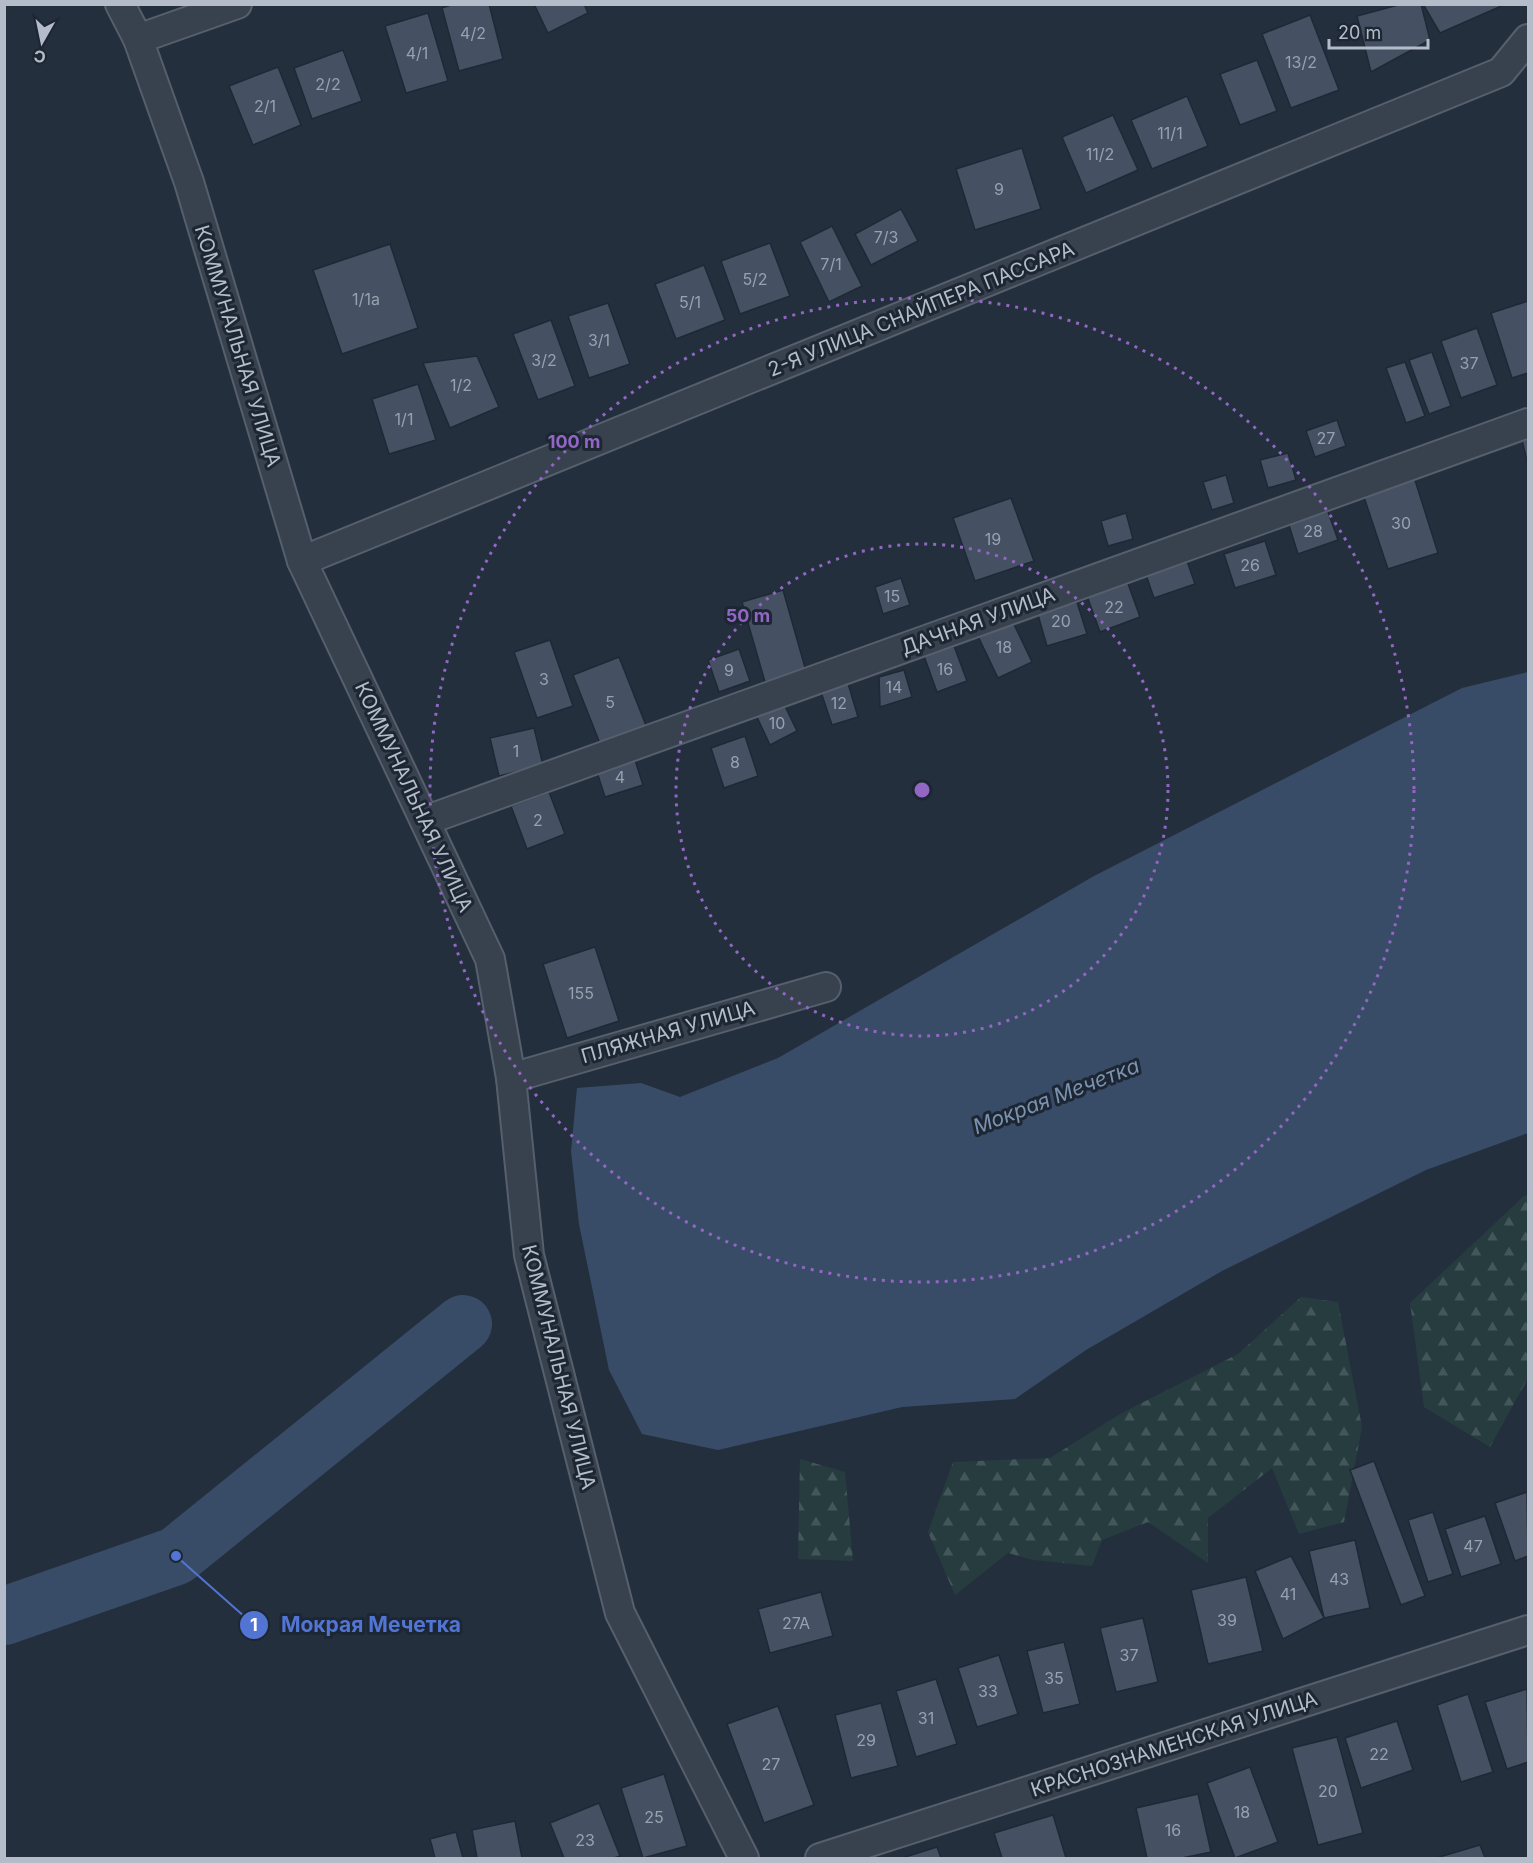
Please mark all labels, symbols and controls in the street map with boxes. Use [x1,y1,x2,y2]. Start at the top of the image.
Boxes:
north arrow [12,12,72,72]
scale bar [1329,12,1428,50]
text: 20 m [1338,22,1381,43]
house number: 4/2 [460,23,486,43]
house number: 4/1 [406,43,428,63]
text: С [32,46,47,68]
house number: 13/2 [1285,52,1317,72]
house number: 2/2 [315,74,341,94]
house number: 2/1 [254,96,276,116]
house number: 11/1 [1157,123,1183,143]
house number: 11/2 [1086,144,1114,164]
house number: 9 [994,179,1004,199]
street label: КОММУНАЛЬНАЯ УЛИЦА [190,222,286,470]
house number: 7/3 [874,227,898,247]
street label: 2-Я УЛИЦА СНАЙПЕРА ПАССАРА [764,235,1078,382]
house number: 7/1 [820,254,842,274]
house number: 5/2 [742,269,768,289]
house number: 1/1а [352,289,380,309]
house number: 5/1 [679,292,701,312]
house number: 3/1 [588,330,610,350]
house number: 3/2 [531,350,557,370]
house number: 37 [1460,353,1478,373]
house number: 1/2 [450,375,472,395]
house number: 1/1 [395,409,413,429]
house number: 27 [1317,428,1335,448]
text: 100 m [548,431,600,452]
house number: 30 [1391,513,1411,533]
house number: 28 [1303,521,1323,541]
house number: 19 [985,529,1001,549]
house number: 26 [1240,555,1260,575]
street label: ДАЧНАЯ УЛИЦА [898,582,1058,660]
house number: 15 [884,586,900,606]
house number: 22 [1104,597,1124,617]
text: 50 m [726,605,770,626]
house number: 20 [1051,611,1071,631]
house number: 18 [996,637,1012,657]
house number: 16 [937,659,953,679]
house number: 9 [724,660,734,680]
house number: 3 [539,669,549,689]
house number: 14 [886,677,902,697]
street label: КОММУНАЛЬНАЯ УЛИЦА [350,678,478,916]
house number: 5 [605,692,615,712]
house number: 12 [831,693,847,713]
house number: 10 [769,713,785,733]
house number: 1 [513,741,519,761]
house number: 8 [730,752,740,772]
house number: 4 [615,767,625,787]
centre of rings [912,780,932,800]
house number: 2 [533,810,543,830]
house number: 155 [568,983,594,1003]
street label: ПЛЯЖНАЯ УЛИЦА [578,996,758,1068]
water label: Мокрая Мечетка [969,1053,1143,1139]
street label: КОММУНАЛЬНАЯ УЛИЦА [517,1242,601,1492]
house number: 47 [1463,1536,1483,1556]
house number: 43 [1329,1569,1349,1589]
house number: 41 [1280,1584,1296,1604]
callout: Мокрая Мечетка [239,1605,473,1644]
house number: 39 [1217,1610,1237,1630]
text: Мокрая Мечетка [281,1612,461,1637]
house number: 27А [782,1613,810,1633]
text: 1 [250,1614,258,1635]
house number: 37 [1120,1645,1138,1665]
house number: 35 [1044,1668,1064,1688]
house number: 33 [978,1681,998,1701]
street label: КРАСНОЗНАМЕНСКАЯ УЛИЦА [1028,1686,1320,1802]
house number: 31 [918,1708,934,1728]
house number: 29 [856,1730,876,1750]
house number: 22 [1369,1744,1389,1764]
house number: 27 [762,1754,780,1774]
house number: 20 [1318,1781,1338,1801]
house number: 18 [1234,1802,1250,1822]
house number: 25 [644,1807,664,1827]
house number: 16 [1165,1820,1181,1840]
house number: 23 [575,1830,595,1850]

